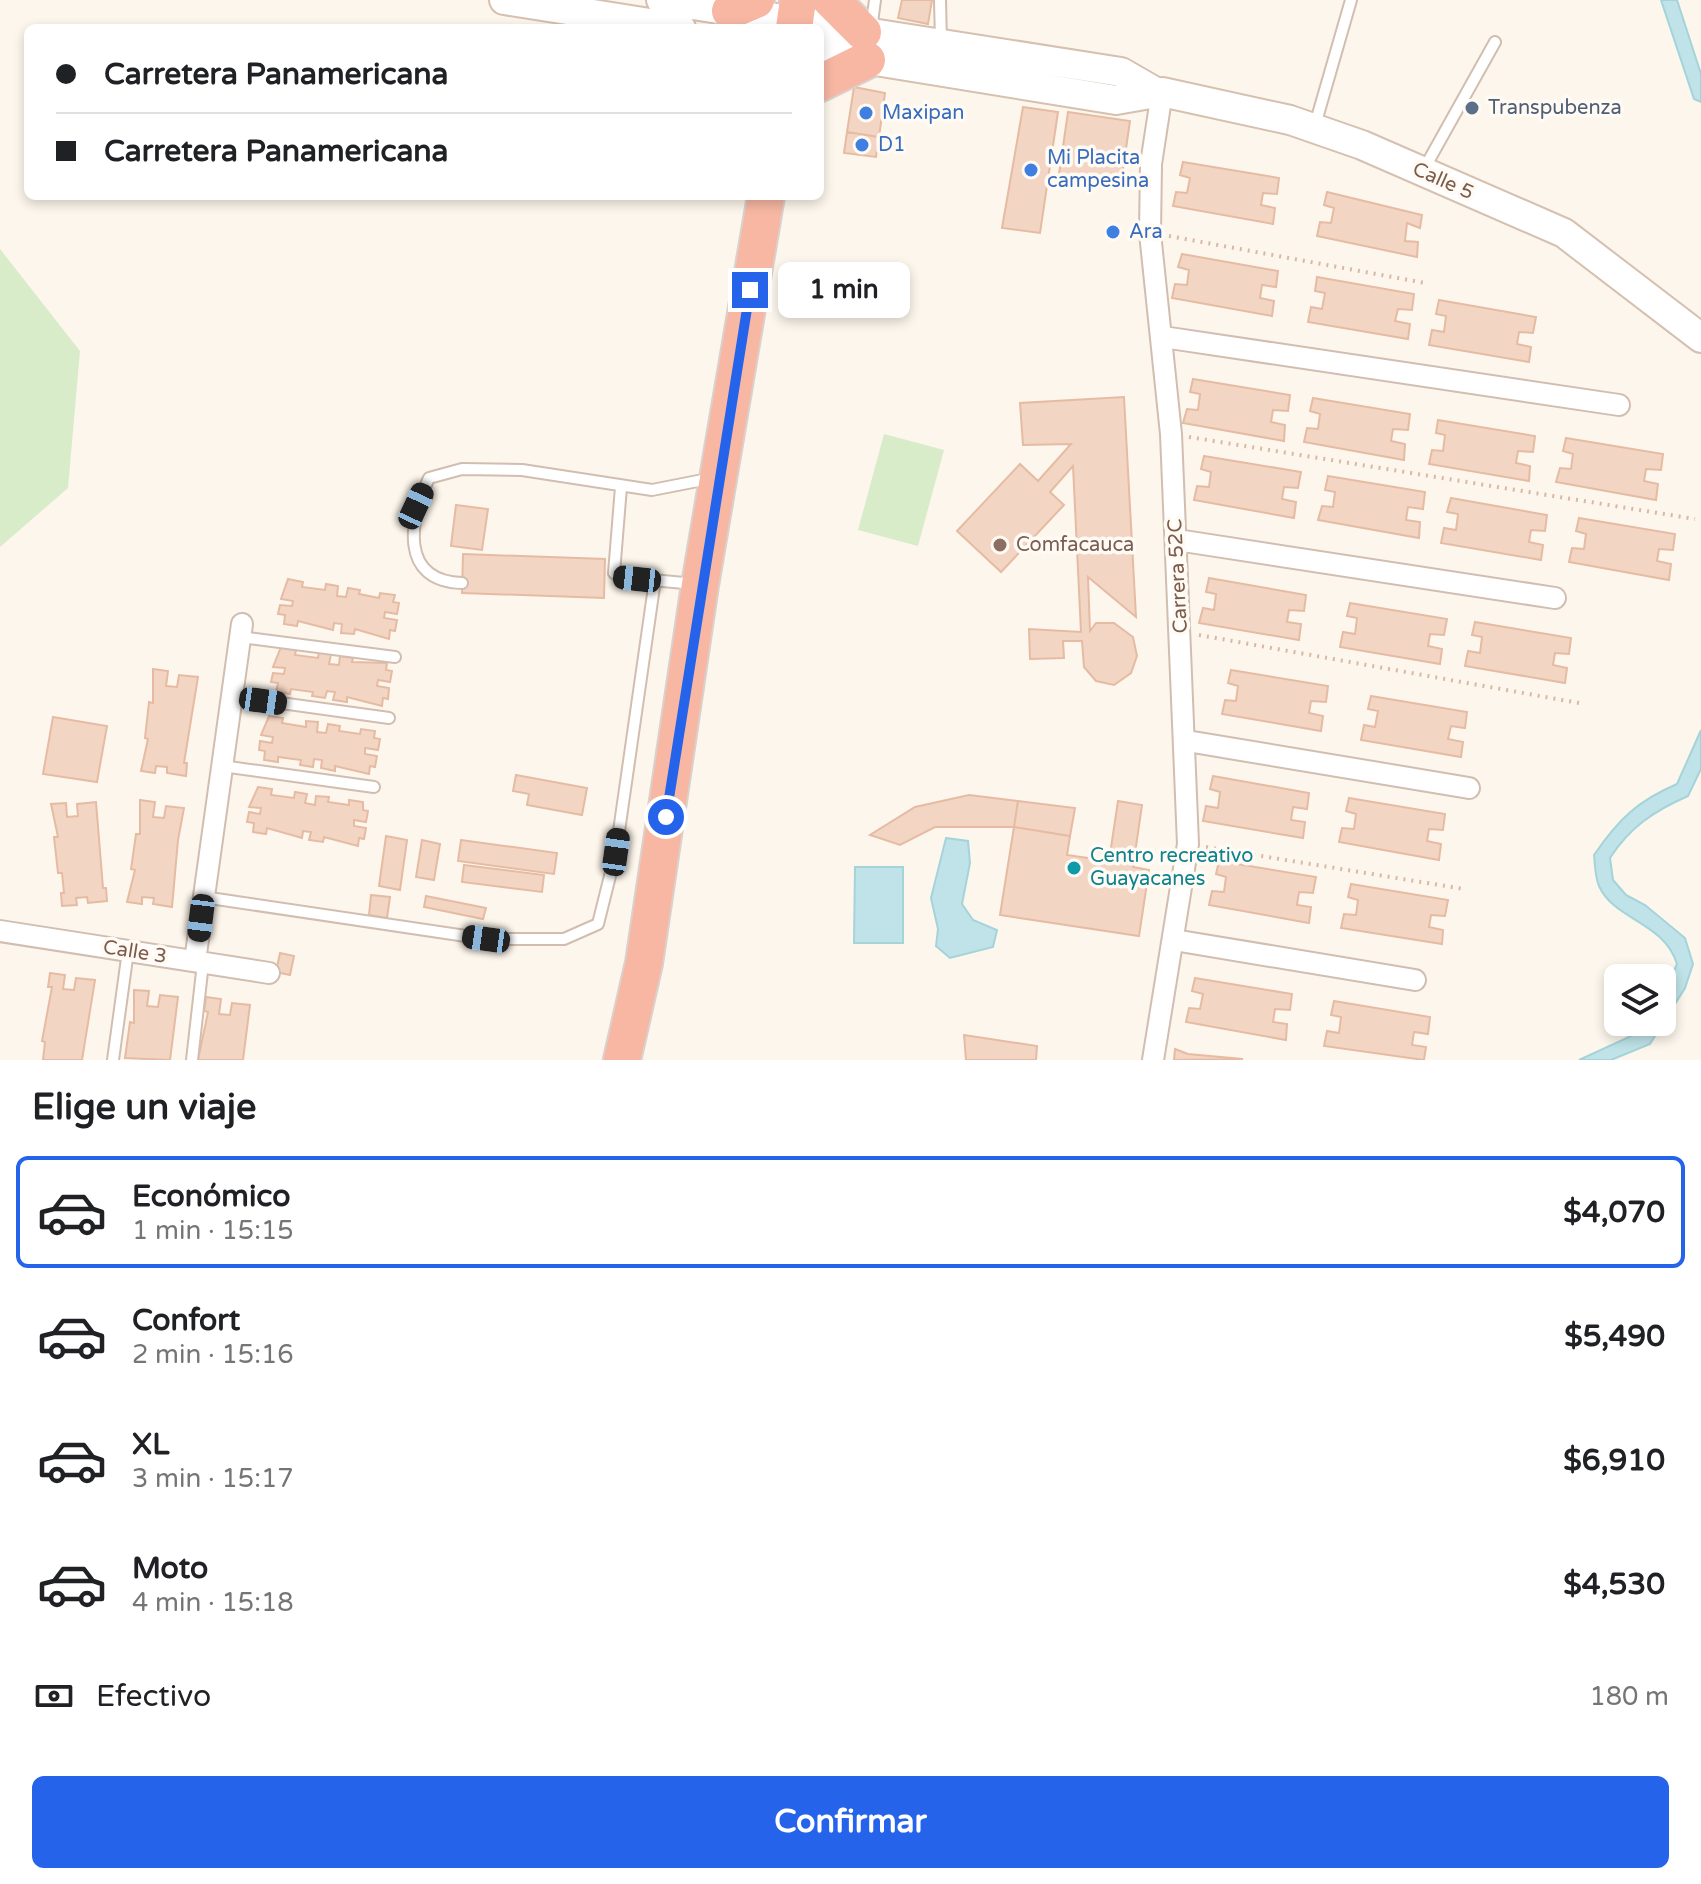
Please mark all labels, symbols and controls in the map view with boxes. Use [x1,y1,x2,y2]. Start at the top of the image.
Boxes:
text: Carretera Panamericana [104,56,448,93]
place label: Transpubenza [1488,96,1622,120]
marker: Transpubenza [1463,99,1481,117]
place label: Maxipan [882,101,964,125]
marker: Maxipan [857,104,875,122]
text: Carretera Panamericana [104,133,448,170]
place label: D1 [878,133,906,157]
marker: D1 [853,136,871,154]
place label: Mi Placita campesina [1047,146,1149,193]
street label: Calle 5 [1409,157,1477,205]
marker: Mi Placita campesina [1022,161,1040,179]
place label: Ara [1129,220,1163,244]
marker: Ara [1104,223,1122,241]
callout: 1 min [778,262,910,318]
route end [732,272,768,308]
text: 1 min [809,274,879,305]
car [395,479,437,533]
street label: Carrera 52C [1163,518,1193,634]
place label: Comfacauca [1016,533,1134,557]
marker: Comfacauca [991,536,1009,554]
car [612,565,662,593]
car [238,686,288,716]
route start [648,799,684,835]
car [601,827,631,877]
place label: Centro recreativo Guayacanes [1090,844,1253,891]
marker: Centro recreativo Guayacanes [1065,859,1083,877]
car [186,893,216,943]
car [461,924,511,954]
street label: Calle 3 [101,935,169,969]
map controls [1604,964,1676,1036]
button: layers [1604,964,1676,1036]
text: Elige un viaje [32,1086,256,1129]
icon: car [36,1176,108,1248]
text: Económico [132,1178,290,1215]
text: $4,070 [1563,1194,1665,1231]
text: 1 min · 15:15 [132,1215,294,1246]
icon: car [36,1300,108,1372]
text: Confort [132,1302,240,1339]
text: $5,490 [1564,1318,1665,1355]
text: 2 min · 15:16 [132,1339,294,1370]
icon: car [36,1424,108,1496]
text: XL [132,1426,169,1463]
text: $6,910 [1563,1442,1665,1479]
text: 3 min · 15:17 [132,1463,294,1494]
icon: car [36,1548,108,1620]
text: Moto [132,1550,208,1587]
text: $4,530 [1563,1566,1665,1603]
text: 4 min · 15:18 [132,1587,294,1618]
icon: cash [32,1674,76,1718]
text: Efectivo [96,1678,211,1715]
text: 180 m [1589,1681,1669,1712]
button: Confirmar [32,1776,1669,1868]

